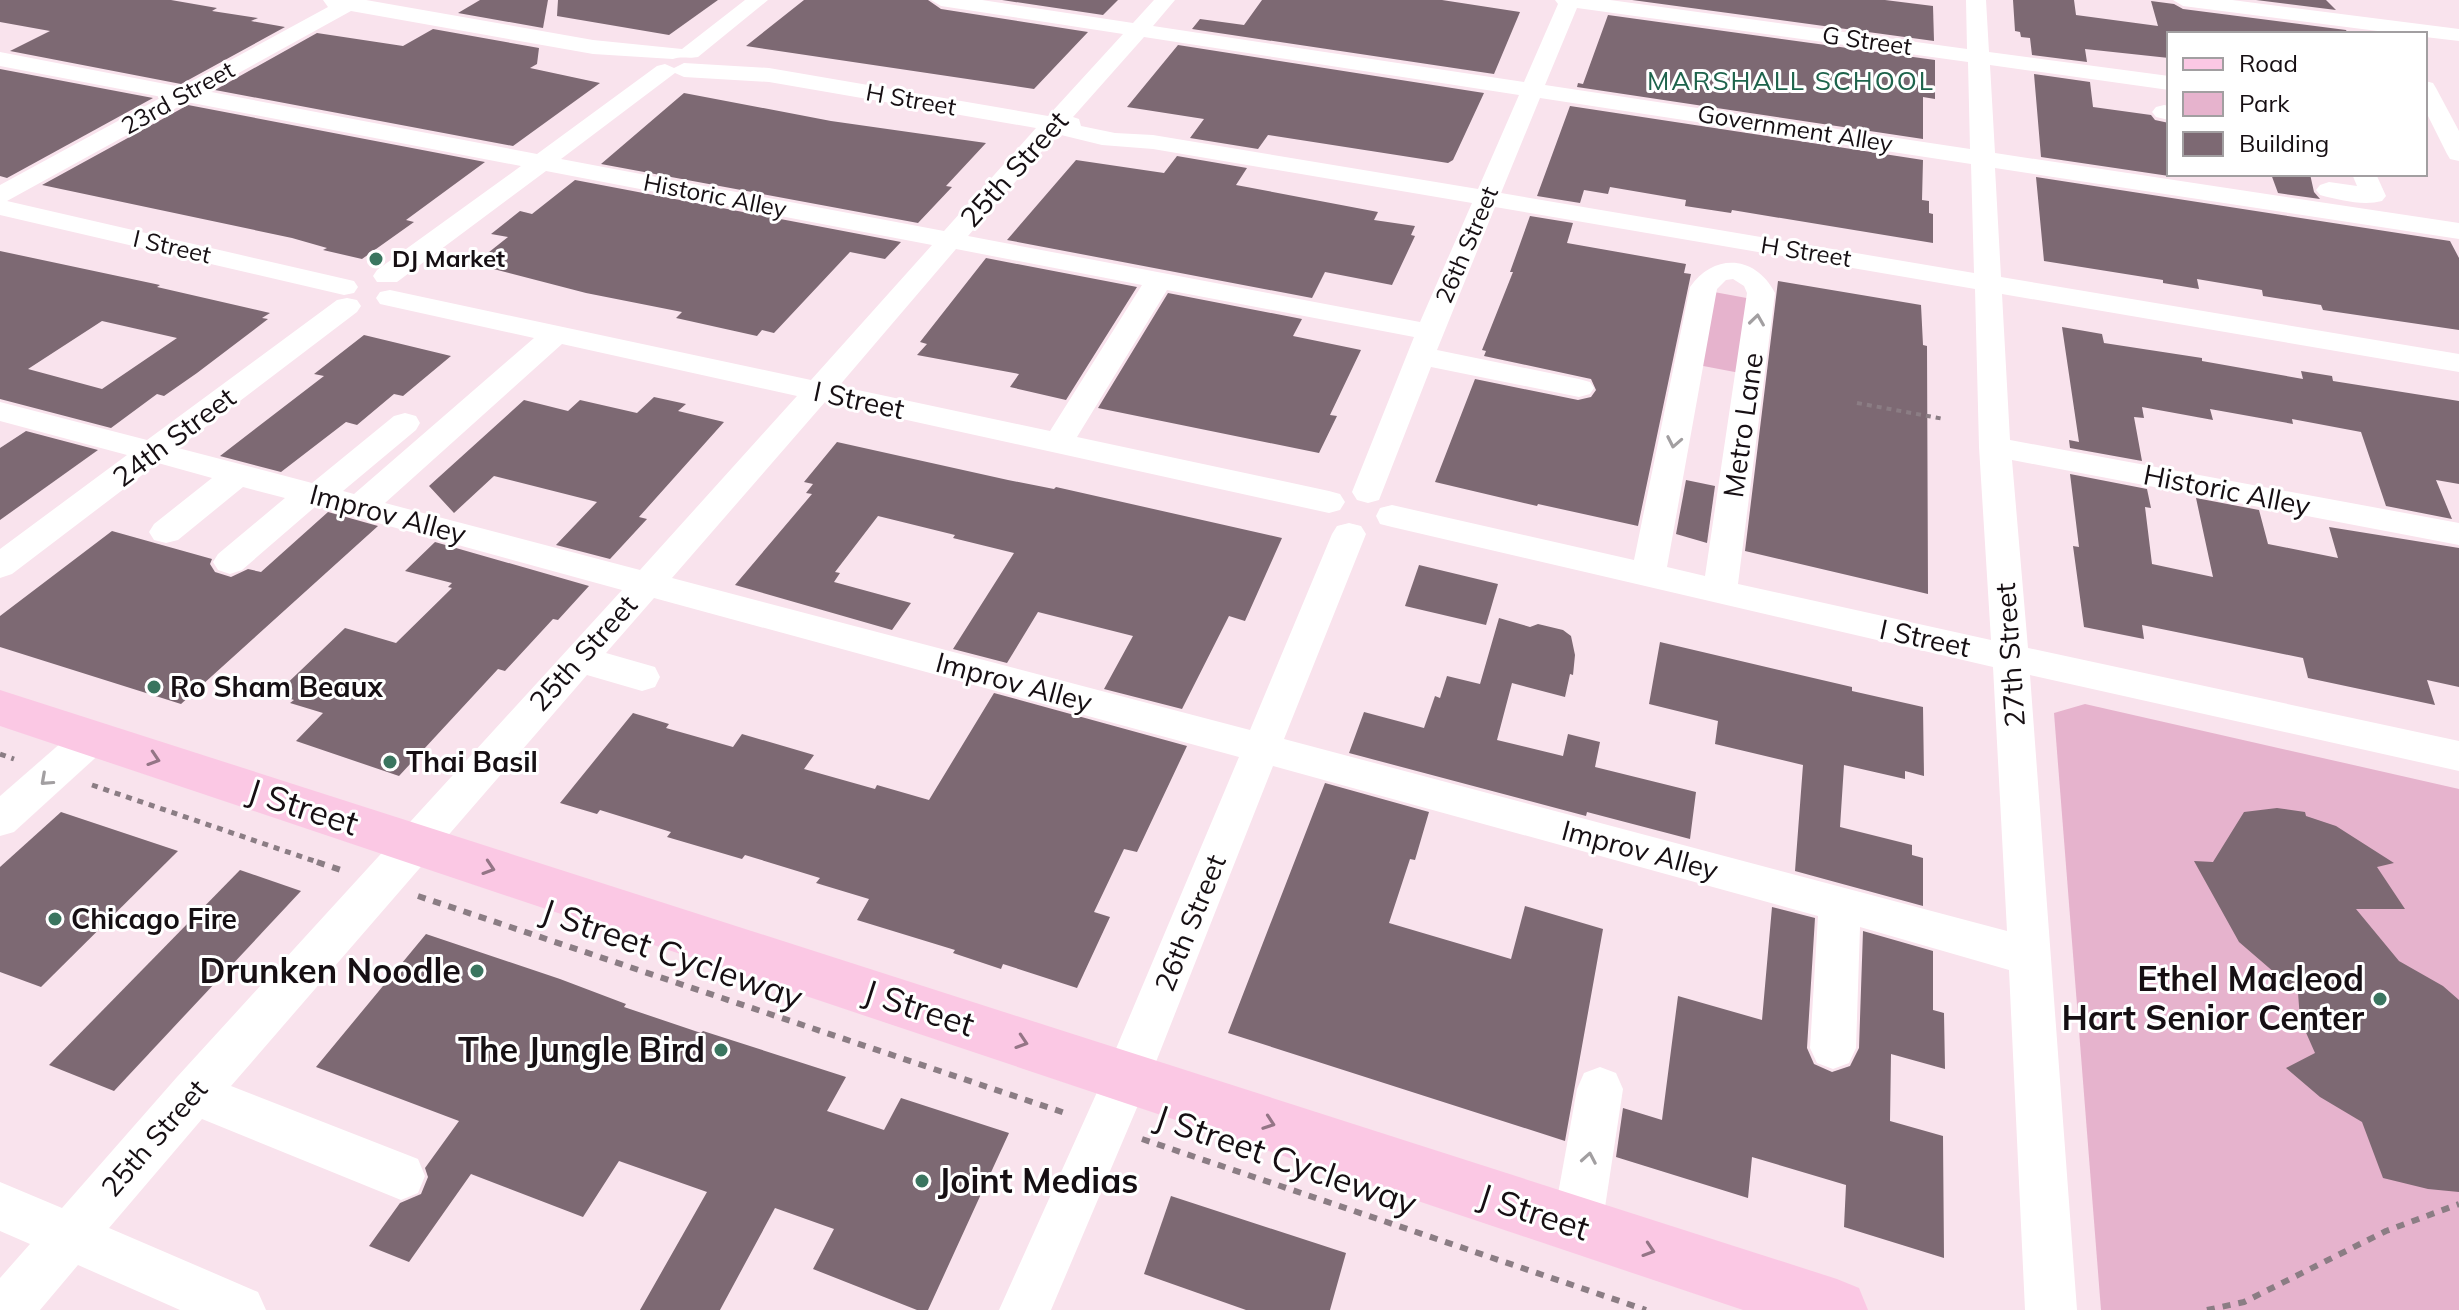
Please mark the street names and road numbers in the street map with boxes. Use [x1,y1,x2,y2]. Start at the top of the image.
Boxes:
street label: G Street [1820,19,1914,61]
street label: 23rd Street [116,54,239,140]
street label: H Street [864,76,959,122]
street label: Government Alley [1695,98,1895,158]
street label: 25th Street [952,103,1075,234]
street label: Historic Alley [641,166,790,224]
street label: 26th Street [1428,182,1504,307]
street label: I Street [130,223,214,270]
street label: H Street [1759,229,1853,273]
street label: Metro Lane [1715,350,1770,500]
street label: I Street [810,373,908,426]
street label: 24th Street [105,379,242,494]
street label: Historic Alley [2141,456,2314,523]
street label: Improv Alley [306,476,470,551]
street label: 27th Street [1987,582,2032,728]
street label: 25th Street [521,587,644,718]
street label: I Street [1876,611,1974,664]
street label: Improv Alley [932,644,1096,719]
street label: J Street [242,768,364,845]
street label: Improv Alley [1558,812,1722,887]
street label: 26th Street [1146,849,1233,996]
street label: J Street Cycleway [536,889,809,1018]
street label: J Street [858,969,980,1046]
street label: 25th Street [93,1071,214,1204]
street label: J Street Cycleway [1150,1095,1423,1224]
street label: J Street [1473,1173,1595,1250]

